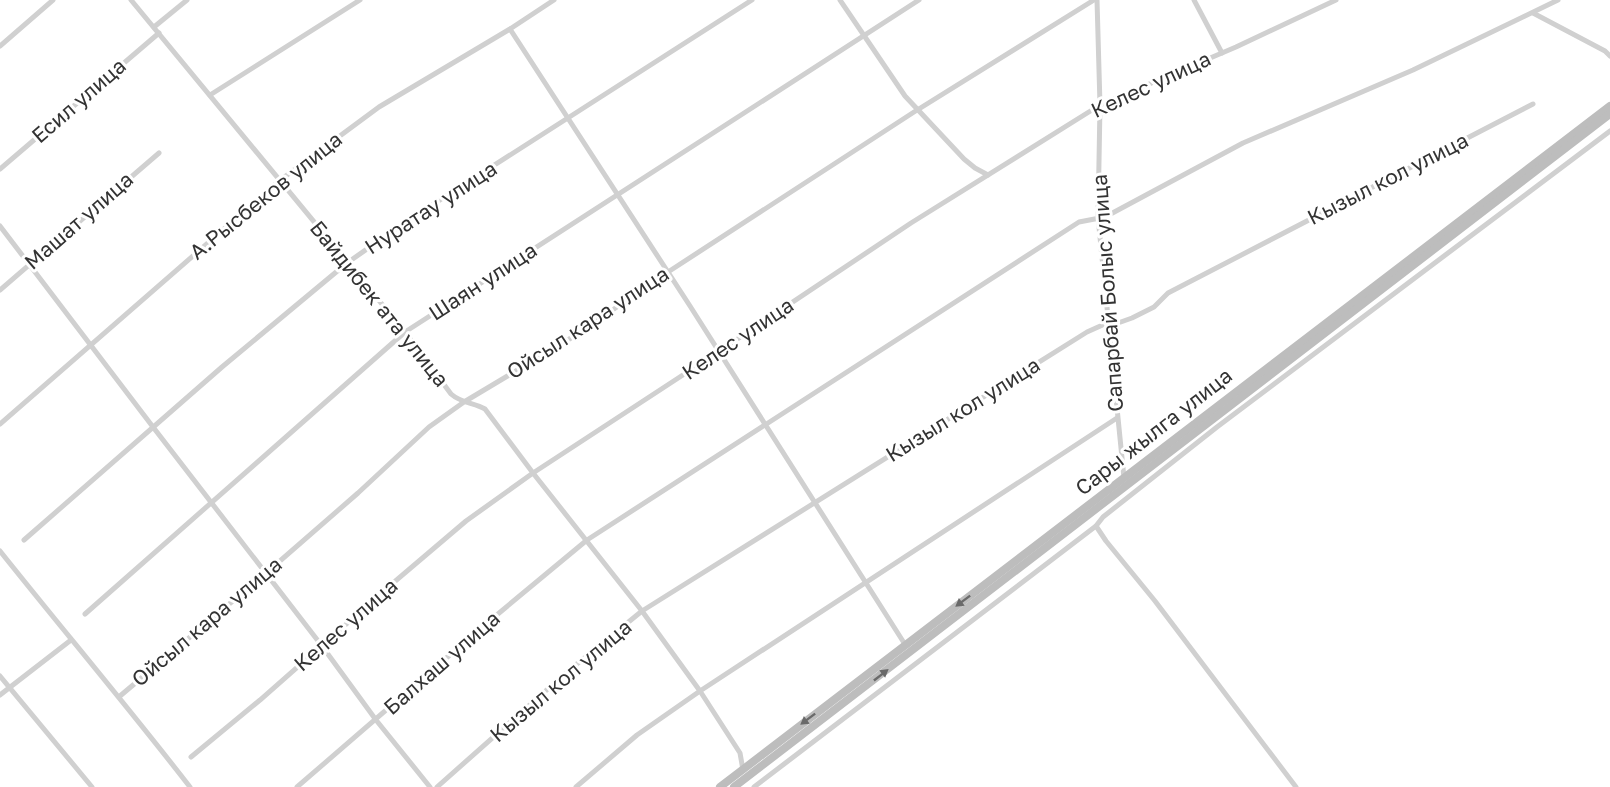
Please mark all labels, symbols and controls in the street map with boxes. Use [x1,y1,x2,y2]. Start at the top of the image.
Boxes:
street label: Келес улица [1087,45,1215,123]
street label: Есил улица [26,52,131,148]
street label: А.Рысбеков улица [184,126,347,265]
street label: Кызыл кол улица [1303,126,1472,230]
street label: Нуратау улица [360,155,501,259]
street label: Машат улица [19,166,138,275]
street label: Сапарбай Болыс улица [1086,173,1128,413]
street label: Байдибек ата улица [305,215,455,392]
street label: Шаян улица [423,237,541,326]
street label: Ойсыл кара улица [502,260,673,384]
street label: Келес улица [677,291,798,385]
street label: Кызыл кол улица [881,351,1044,467]
street label: Сары жылга улица [1070,362,1237,501]
street label: Ойсыл кара улица [126,551,287,692]
street label: Келес улица [288,572,403,676]
one-way arrow [956,594,971,606]
street label: Балхаш улица [378,605,505,720]
street label: Кызыл кол улица [484,613,637,747]
one-way arrow [873,669,888,681]
one-way arrow [801,713,817,725]

